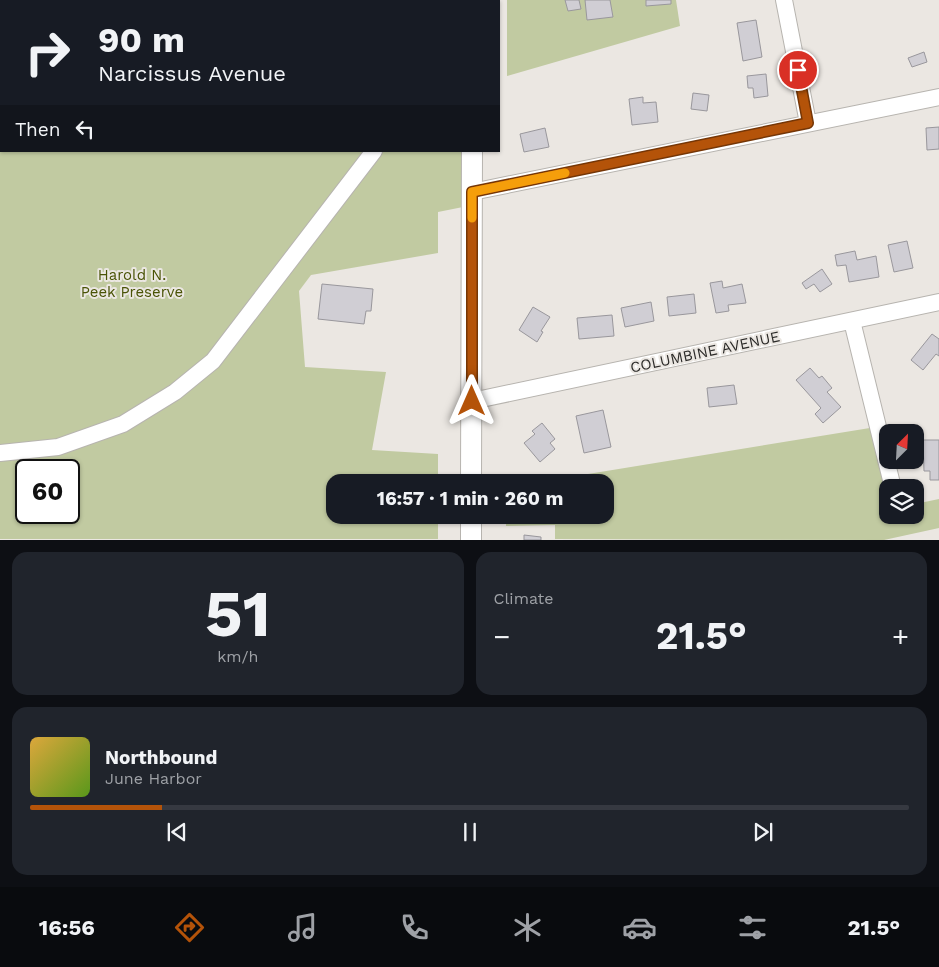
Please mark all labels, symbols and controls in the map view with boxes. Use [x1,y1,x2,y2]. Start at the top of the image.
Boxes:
text: 90 m [98,19,185,61]
icon: right [15,20,80,85]
pin [777,49,819,91]
icon: arrive [784,56,812,84]
text: Narcissus Avenue [98,61,286,86]
icon: left [71,115,99,143]
text: Then [15,118,61,141]
park label: Harold N. Peek Preserve [81,266,183,301]
street label: COLUMBINE AVENUE [629,327,781,377]
position arrow [445,374,497,426]
north arrow [879,424,924,469]
map controls [879,424,924,524]
speed limit sign: 60 [15,459,80,524]
button: layers [879,479,924,524]
text: 16:57 · 1 min · 260 m [377,487,563,510]
text: 51 [205,576,271,652]
text: Climate [494,589,554,608]
text: 21.5° [656,614,747,658]
text: − [494,620,510,653]
text: + [892,620,909,653]
text: km/h [217,647,258,666]
text: Northbound [105,746,217,769]
text: June Harbor [105,769,202,788]
icon: previous [163,818,191,846]
icon: pause [456,818,484,846]
icon: next [749,818,777,846]
icon: directions [172,910,207,945]
icon: music [285,910,320,945]
icon: phone [397,910,432,945]
icon: climate [510,910,545,945]
icon: car [622,910,657,945]
icon: filters [735,910,770,945]
text: 16:56 [39,915,95,940]
text: 21.5° [847,915,900,940]

